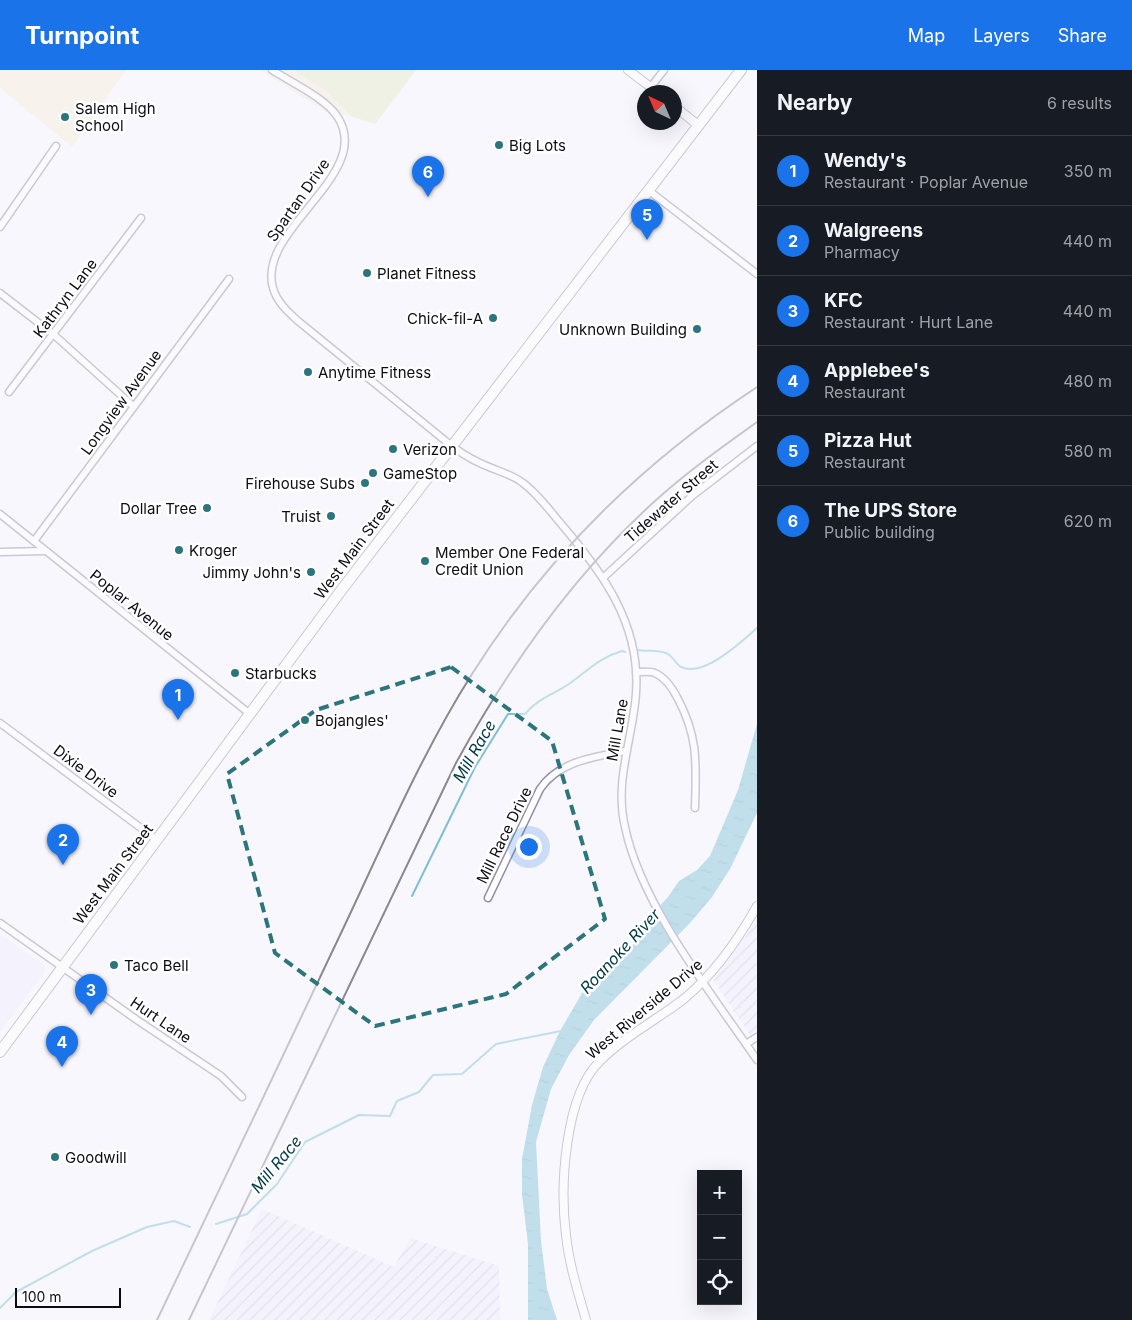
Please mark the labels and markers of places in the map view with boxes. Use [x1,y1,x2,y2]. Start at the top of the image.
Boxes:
place label: Salem High School [75,99,156,135]
marker: Salem High School [59,111,71,123]
place label: Big Lots [509,136,566,155]
marker: Big Lots [493,139,505,151]
pin: 6 [412,156,444,197]
pin: 5 [631,199,663,240]
place label: Planet Fitness [377,264,476,283]
marker: Planet Fitness [361,267,373,279]
place label: Chick-fil-A [407,309,483,328]
marker: Chick-fil-A [487,312,499,324]
place label: Unknown Building [559,320,687,339]
marker: Unknown Building [691,323,703,335]
place label: Anytime Fitness [318,363,431,382]
marker: Anytime Fitness [302,366,314,378]
place label: Verizon [403,440,457,459]
marker: Verizon [387,443,399,455]
place label: GameStop [383,464,457,483]
marker: GameStop [367,467,379,479]
place label: Firehouse Subs [245,474,355,493]
marker: Firehouse Subs [359,477,371,489]
place label: Dollar Tree [120,499,197,518]
marker: Dollar Tree [201,502,213,514]
place label: Truist [281,507,321,526]
marker: Truist [325,510,337,522]
place label: Kroger [189,541,237,560]
place label: Member One Federal Credit Union [435,543,584,579]
marker: Kroger [173,544,185,556]
marker: Member One Federal Credit Union [419,555,431,567]
place label: Jimmy John's [202,563,301,582]
marker: Jimmy John's [305,566,317,578]
place label: Starbucks [245,664,317,683]
marker: Starbucks [229,667,241,679]
pin: 1 [162,679,194,720]
place label: Bojangles' [315,711,389,730]
marker: Bojangles' [299,714,311,726]
pin: 2 [47,824,79,865]
place label: Taco Bell [124,956,189,975]
marker: Taco Bell [108,959,120,971]
pin: 3 [75,974,107,1015]
pin: 4 [46,1026,78,1067]
place label: Goodwill [65,1148,127,1167]
marker: Goodwill [49,1151,61,1163]

